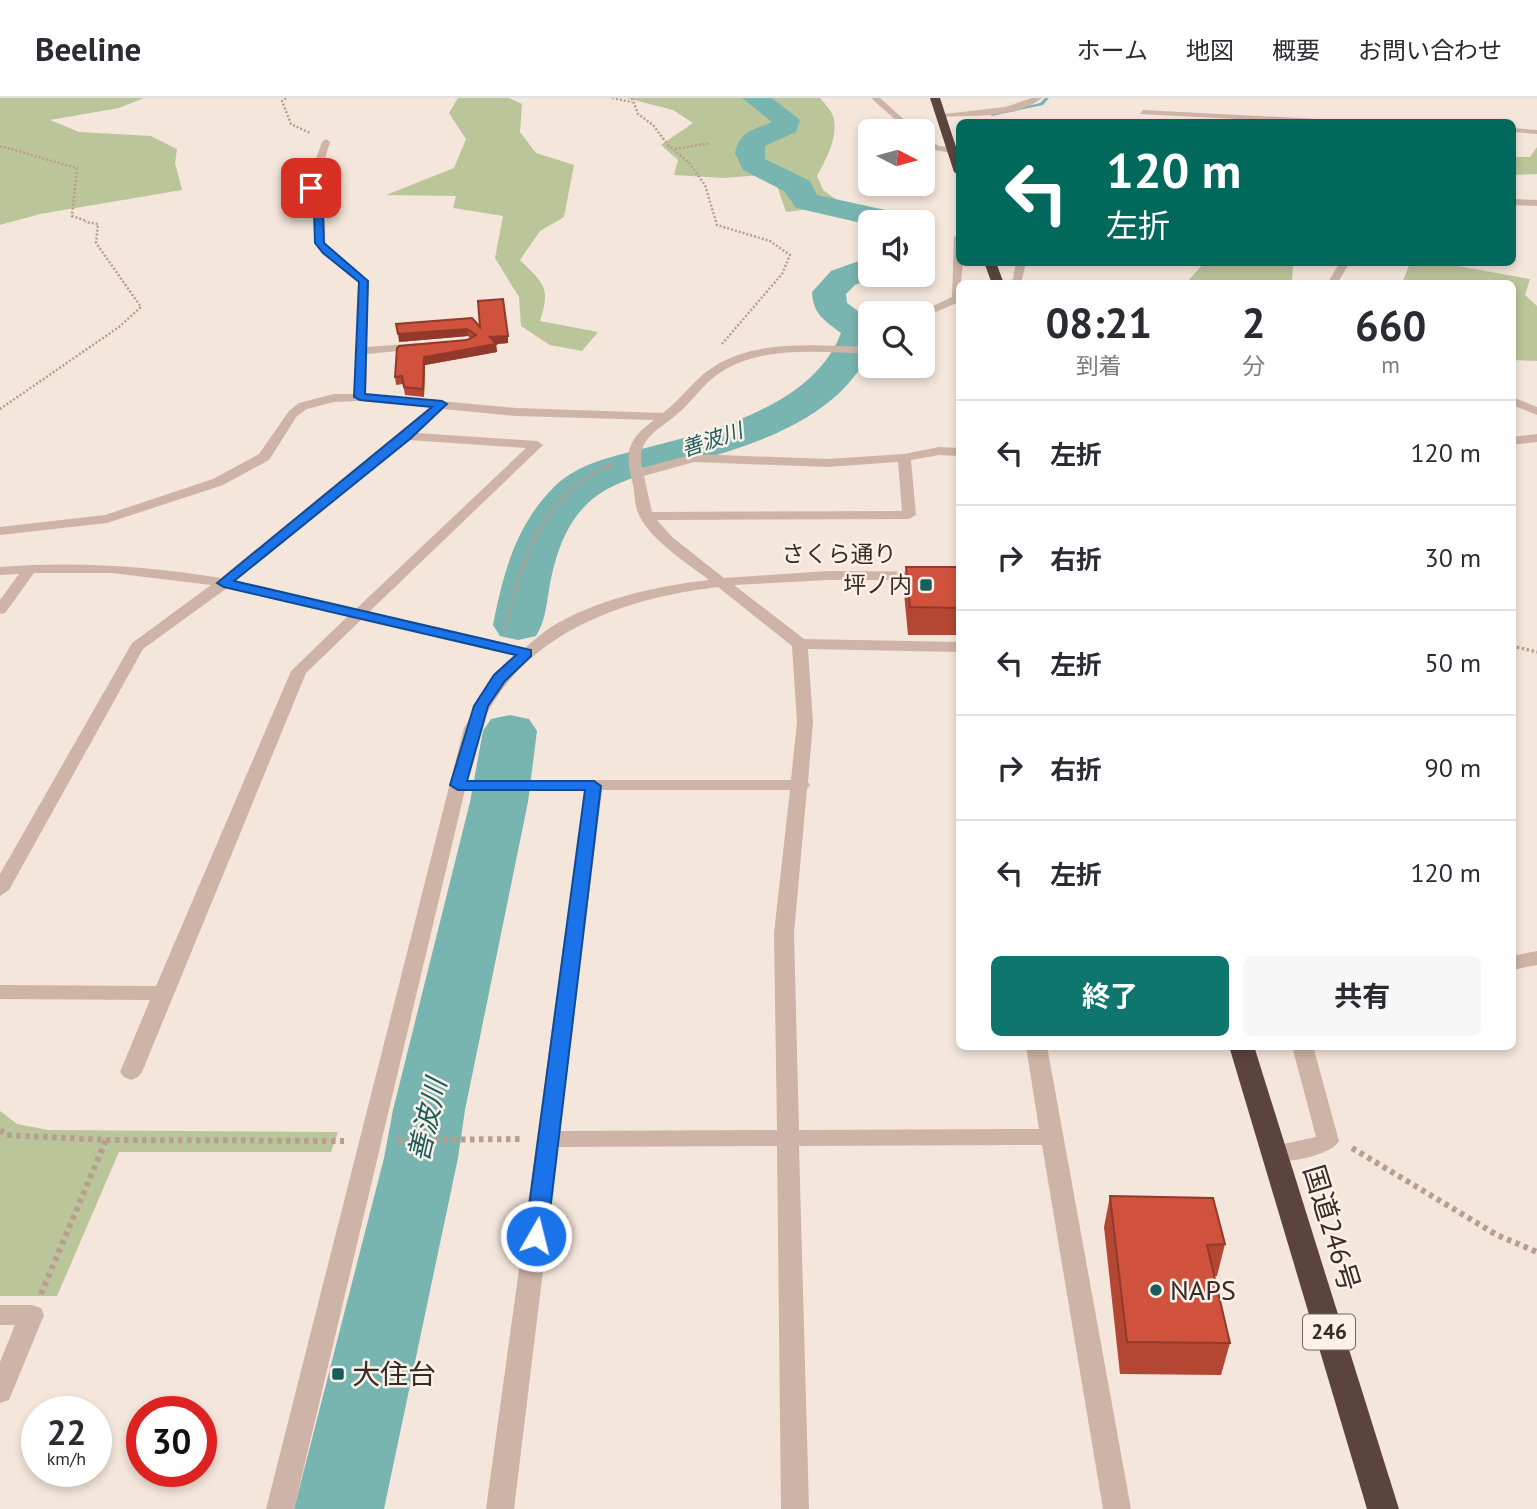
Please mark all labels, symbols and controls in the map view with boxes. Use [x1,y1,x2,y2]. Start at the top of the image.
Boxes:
text: Beeline [35,27,141,70]
text: ホーム [1077,35,1148,66]
text: 地図 [1186,35,1234,66]
text: 概要 [1272,35,1320,66]
text: お問い合わせ [1358,35,1502,66]
north arrow [858,119,934,196]
map controls [858,119,935,378]
text: 120 m [1106,138,1241,202]
icon: left [991,147,1082,238]
pin [281,158,341,218]
icon: arrive [292,169,330,207]
text: 左折 [1106,204,1170,246]
button: sound [858,210,935,287]
text: 08:21 [1046,295,1152,350]
text: 2 [1242,295,1265,350]
text: 660 [1355,298,1426,353]
button: search [858,301,935,378]
text: m [1381,350,1400,379]
text: 到着 [1076,351,1122,380]
text: 分 [1242,351,1265,380]
water label: 善波川 [678,416,748,463]
icon: left [991,434,1029,472]
text: 120 m [1410,436,1481,469]
text: 左折 [1050,438,1102,471]
street label: さくら通り [782,539,897,568]
icon: right [991,539,1029,577]
text: 30 m [1425,541,1481,574]
text: 右折 [1050,543,1102,576]
place label: 坪ノ内 [843,570,912,599]
marker: 坪ノ内 [918,577,934,593]
icon: left [991,644,1029,682]
text: 50 m [1425,646,1481,679]
text: 左折 [1050,648,1102,681]
icon: right [991,749,1029,787]
text: 90 m [1425,751,1481,784]
text: 右折 [1050,753,1102,786]
icon: left [991,854,1029,892]
text: 120 m [1410,856,1481,889]
text: 左折 [1050,858,1102,891]
button: 終了 [991,956,1229,1036]
button: 共有 [1243,956,1481,1036]
water label: 善波川 [399,1072,455,1165]
street label: 国道246号 [1296,1160,1369,1295]
position arrow [499,1199,573,1273]
place label: NAPS [1170,1271,1236,1308]
marker: NAPS [1148,1282,1164,1298]
road number: 246 [1303,1314,1355,1350]
place label: 大住台 [352,1355,436,1392]
marker: 大住台 [330,1366,346,1382]
speed limit sign: 30 [126,1396,217,1487]
text: 22 [47,1409,86,1455]
text: km/h [47,1447,86,1470]

